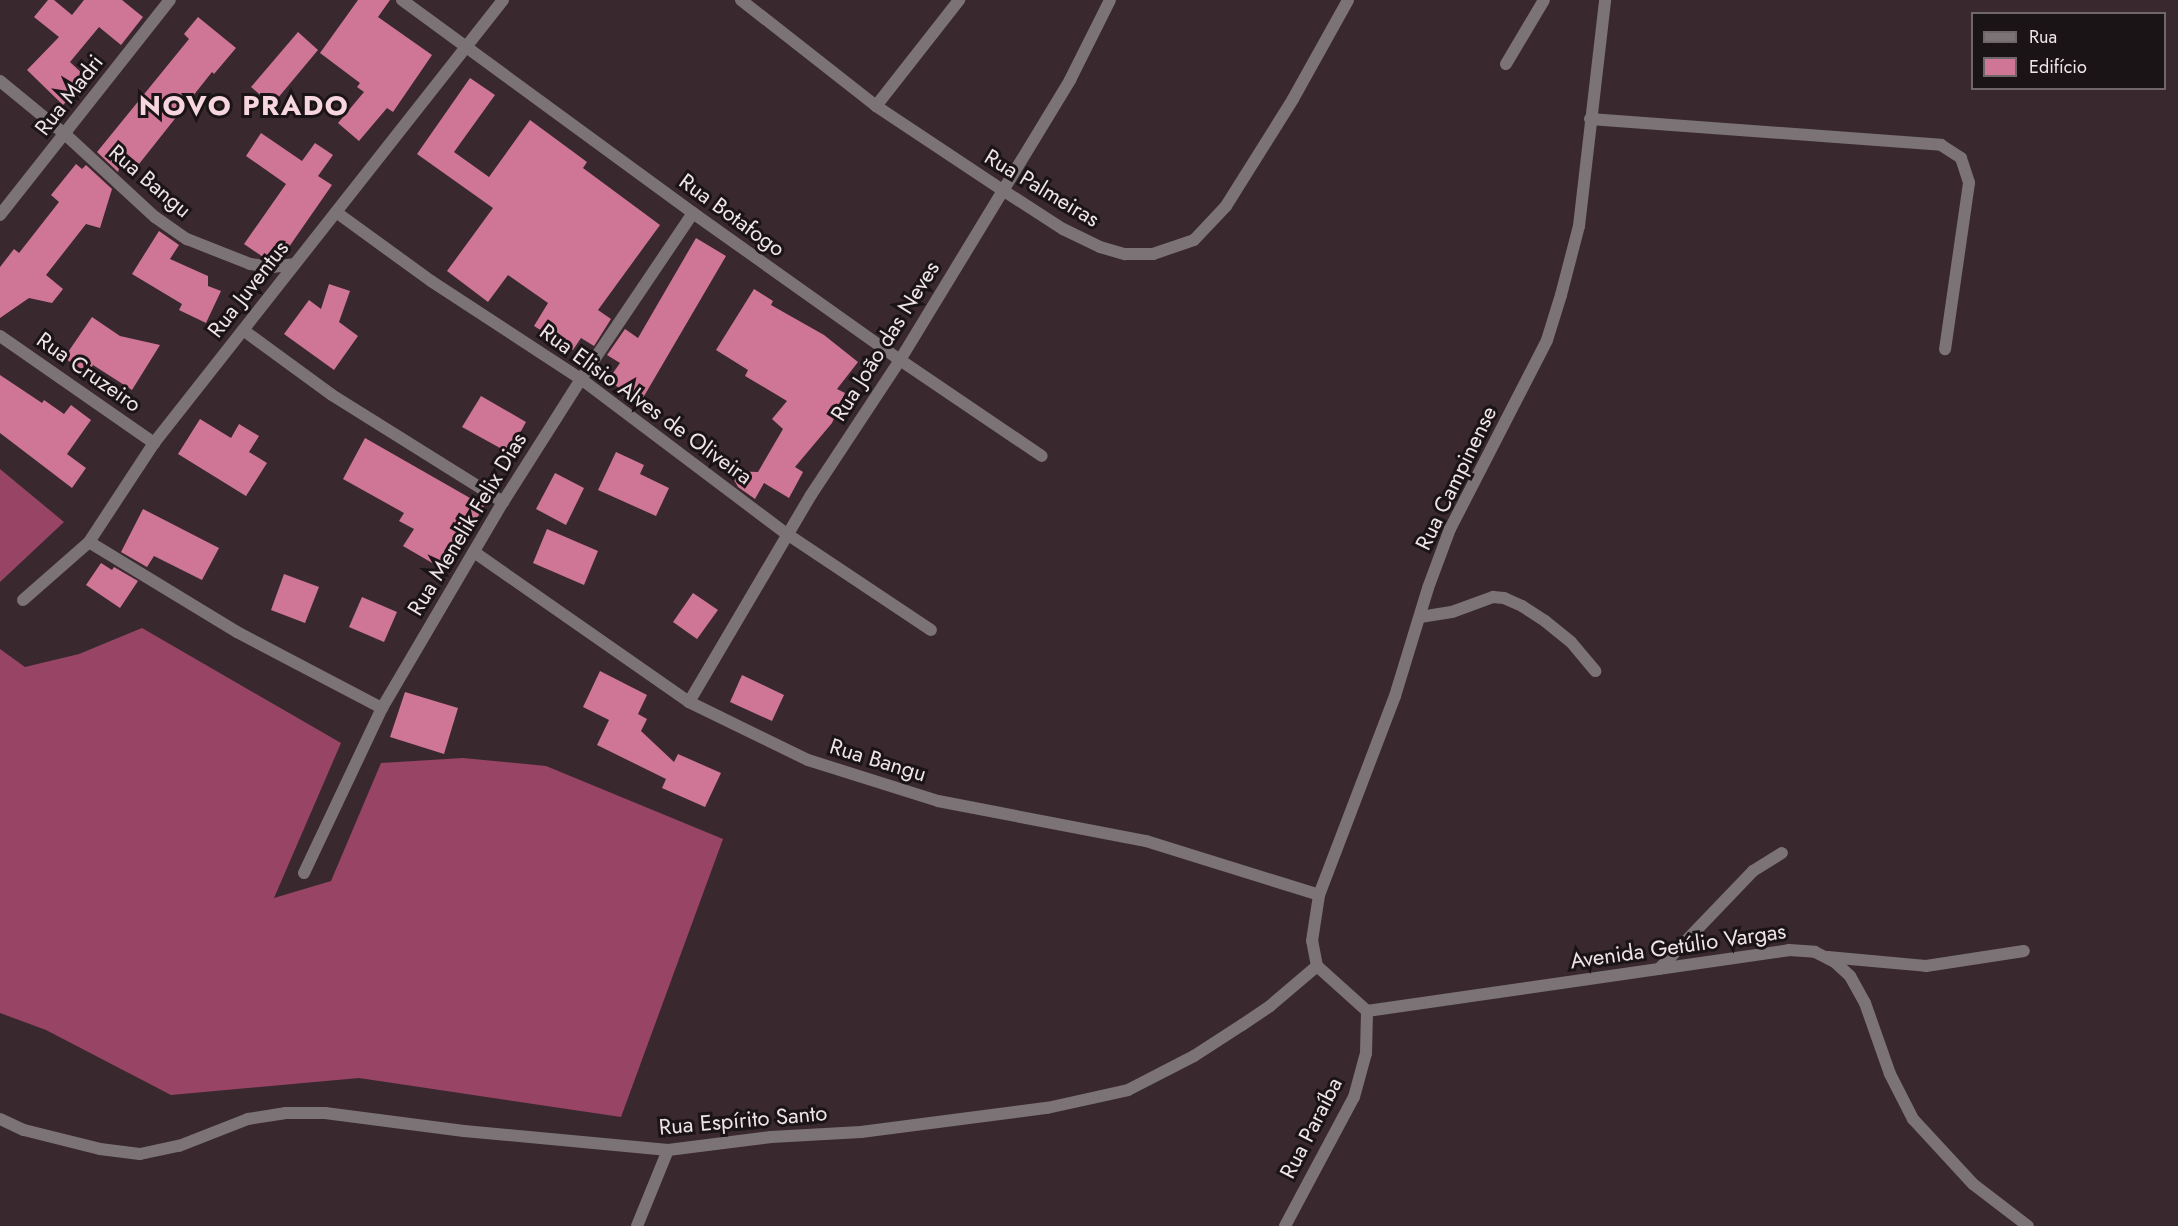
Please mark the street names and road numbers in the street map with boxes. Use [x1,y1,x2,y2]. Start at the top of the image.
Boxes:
street label: Rua Madri [29,49,109,141]
street label: Rua Bangu [103,139,197,223]
street label: Rua Palmeiras [980,143,1104,233]
street label: Rua Botafogo [674,168,790,262]
street label: Rua Juventus [202,235,294,343]
street label: Rua João das Neves [825,256,945,426]
street label: Rua Elisio Alves de Oliveira [535,318,757,490]
street label: Rua Cruzeiro [32,326,146,418]
street label: Rua Campinense [1410,402,1502,554]
street label: Rua Menelik Felix Dias [402,428,532,620]
street label: Rua Bangu [827,733,929,787]
street label: Avenida Getúlio Vargas [1568,918,1788,974]
street label: Rua Paraíba [1274,1073,1348,1183]
street label: Rua Espírito Santo [658,1099,828,1141]

